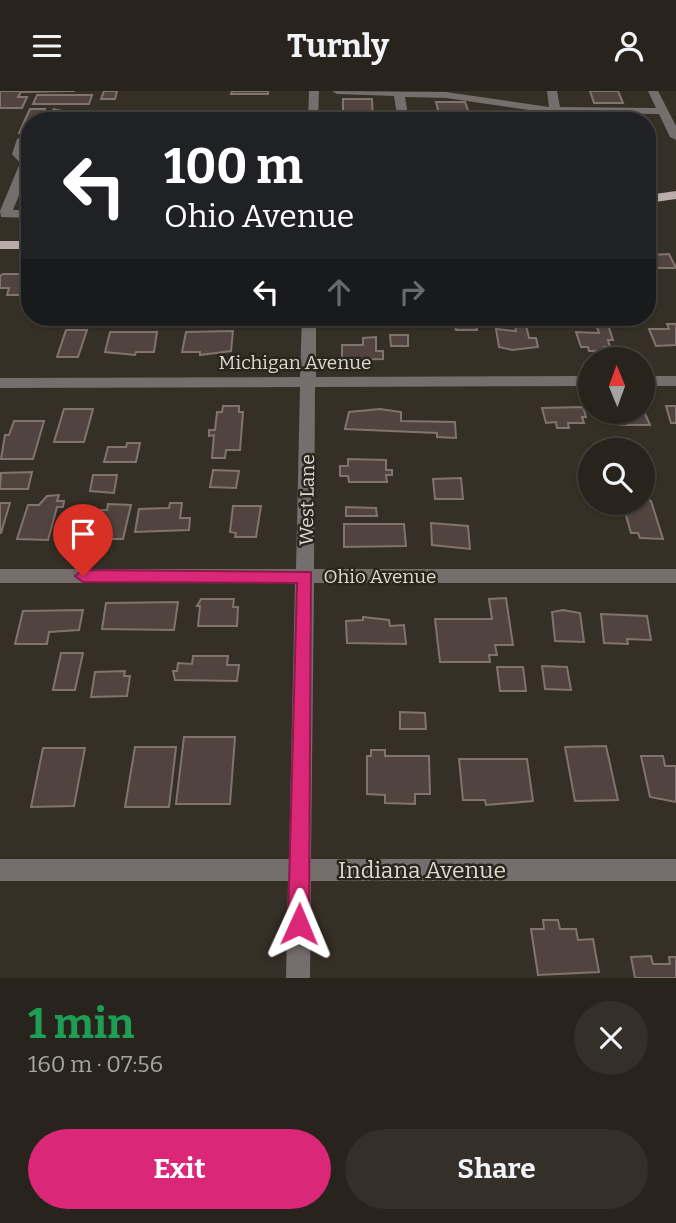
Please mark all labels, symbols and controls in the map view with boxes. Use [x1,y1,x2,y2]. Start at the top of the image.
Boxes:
icon: menu [28,27,66,65]
text: Turnly [287,27,389,65]
icon: person [610,27,648,65]
text: 100 m [164,137,303,196]
icon: left [49,140,140,231]
text: Ohio Avenue [164,197,354,235]
icon: left [247,273,285,311]
icon: ahead [320,273,358,311]
icon: right [393,273,431,311]
north arrow [578,347,654,423]
map controls [578,347,655,515]
street label: Michigan Avenue [219,351,371,374]
button: search [578,438,655,515]
street label: West Lane [295,454,319,546]
pin [53,504,113,576]
icon: arrive [64,515,102,553]
street label: Ohio Avenue [323,565,437,588]
street label: Indiana Avenue [338,856,506,884]
position arrow [262,887,336,961]
text: 1 min [28,999,134,1049]
button: close [574,1001,648,1075]
text: 160 m · 07:56 [28,1050,163,1078]
button: Exit [28,1129,331,1209]
button: Share [345,1129,648,1209]

